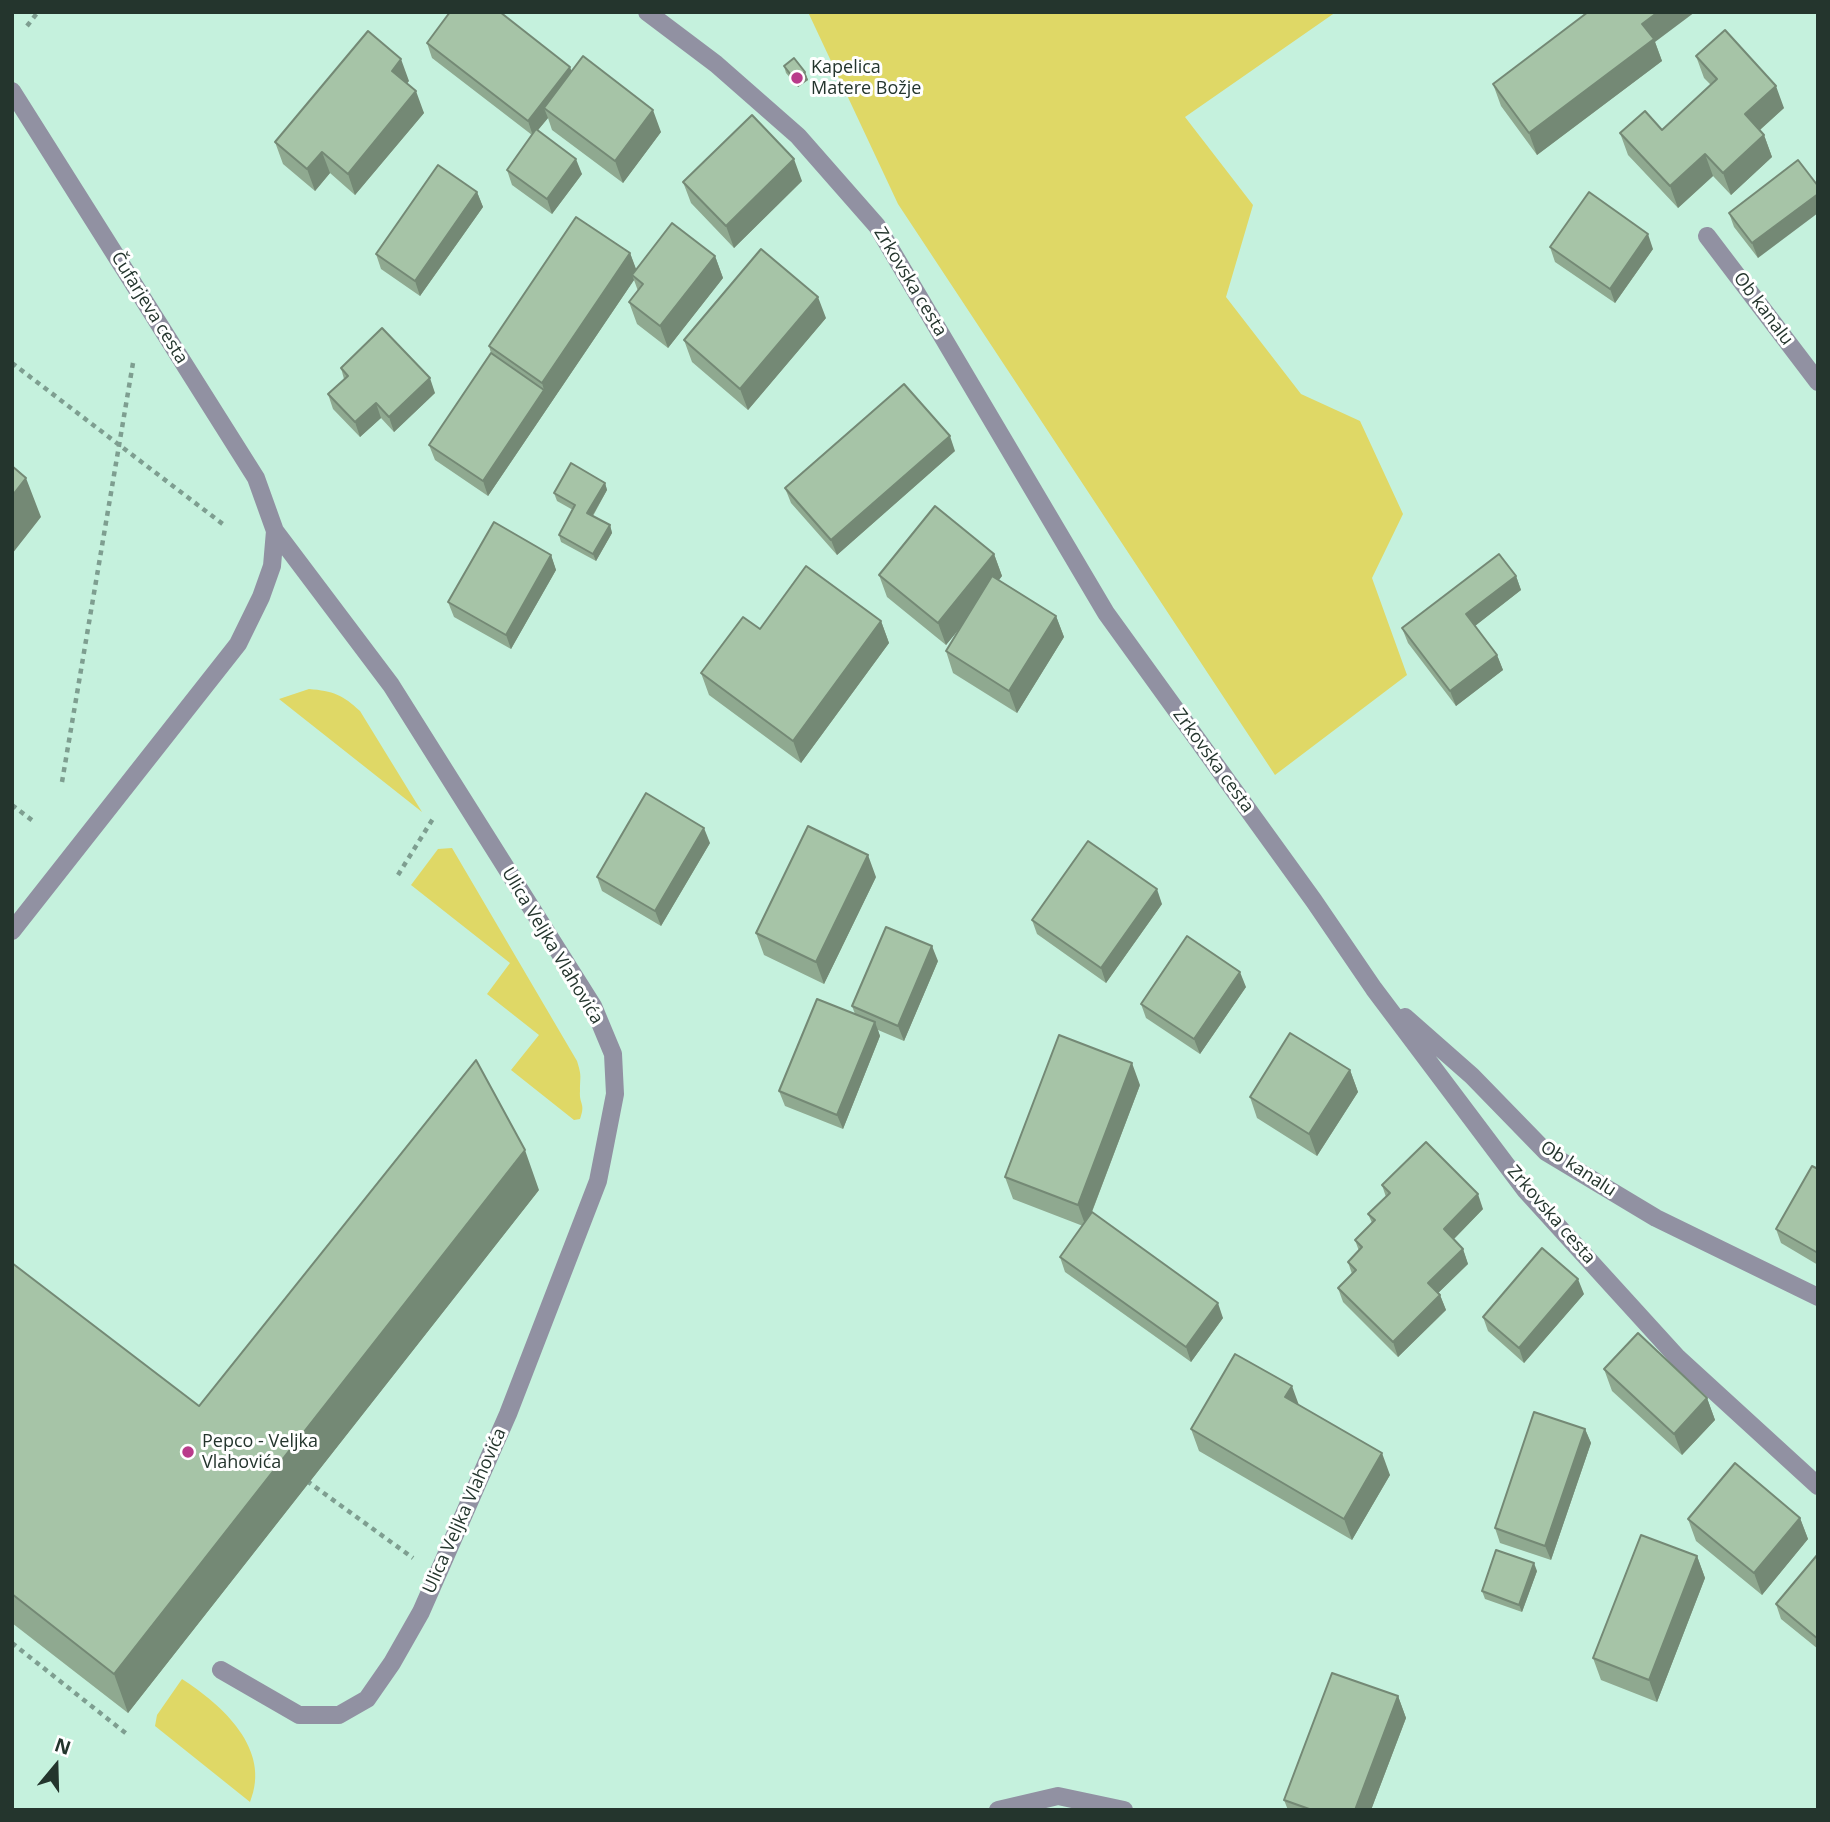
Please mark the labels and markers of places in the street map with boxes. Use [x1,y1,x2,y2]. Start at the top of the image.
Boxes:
place label: Kapelica Matere Božje [811,57,921,100]
marker: Kapelica Matere Božje [789,70,805,86]
place label: Pepco - Veljka Vlahovića [202,1431,318,1474]
marker: Pepco - Veljka Vlahovića [180,1444,196,1460]

